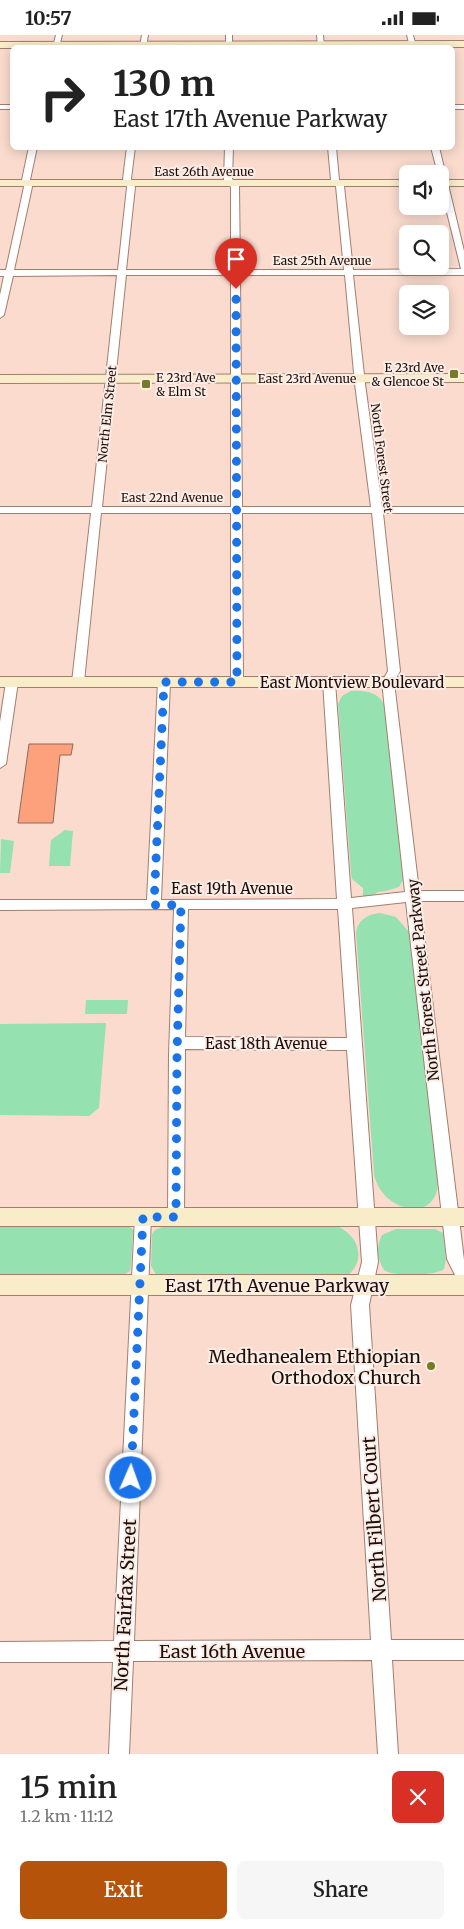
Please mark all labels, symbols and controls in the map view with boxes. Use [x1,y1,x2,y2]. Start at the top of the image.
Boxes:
text: 10:57 [25,6,72,30]
text: 130 m [113,62,215,106]
icon: right [30,65,95,130]
text: East 17th Avenue Parkway [113,105,387,133]
street label: East 26th Avenue [154,164,254,179]
map controls [399,165,449,335]
button: sound [399,165,449,215]
button: search [399,225,449,275]
pin [215,238,257,289]
icon: arrive [222,245,250,273]
street label: East 25th Avenue [273,253,371,268]
button: layers [399,285,449,335]
place label: E 23rd Ave & Glencoe St [371,360,444,389]
street label: North Elm Street [94,364,120,463]
marker: E 23rd Ave & Glencoe St [448,368,460,380]
place label: E 23rd Ave & Elm St [156,370,216,399]
street label: East 23rd Avenue [258,371,356,386]
marker: E 23rd Ave & Elm St [140,378,152,390]
street label: North Forest Street [368,403,396,514]
street label: East 22nd Avenue [121,490,223,505]
street label: East Montview Boulevard [260,673,444,692]
street label: North Forest Street Parkway [403,878,443,1082]
street label: East 19th Avenue [171,879,293,898]
street label: East 18th Avenue [205,1034,327,1053]
street label: East 17th Avenue Parkway [165,1274,390,1297]
place label: Medhanealem Ethiopian Orthodox Church [208,1345,421,1389]
marker: Medhanealem Ethiopian Orthodox Church [425,1360,437,1372]
street label: North Filbert Court [357,1436,391,1602]
position arrow [104,1451,156,1503]
street label: North Fairfax Street [109,1518,141,1692]
street label: East 16th Avenue [159,1640,305,1663]
text: 15 min [20,1768,117,1806]
button: close [392,1771,444,1823]
text: 1.2 km · 11:12 [20,1806,113,1826]
button: Exit [20,1861,227,1919]
button: Share [237,1861,444,1919]

